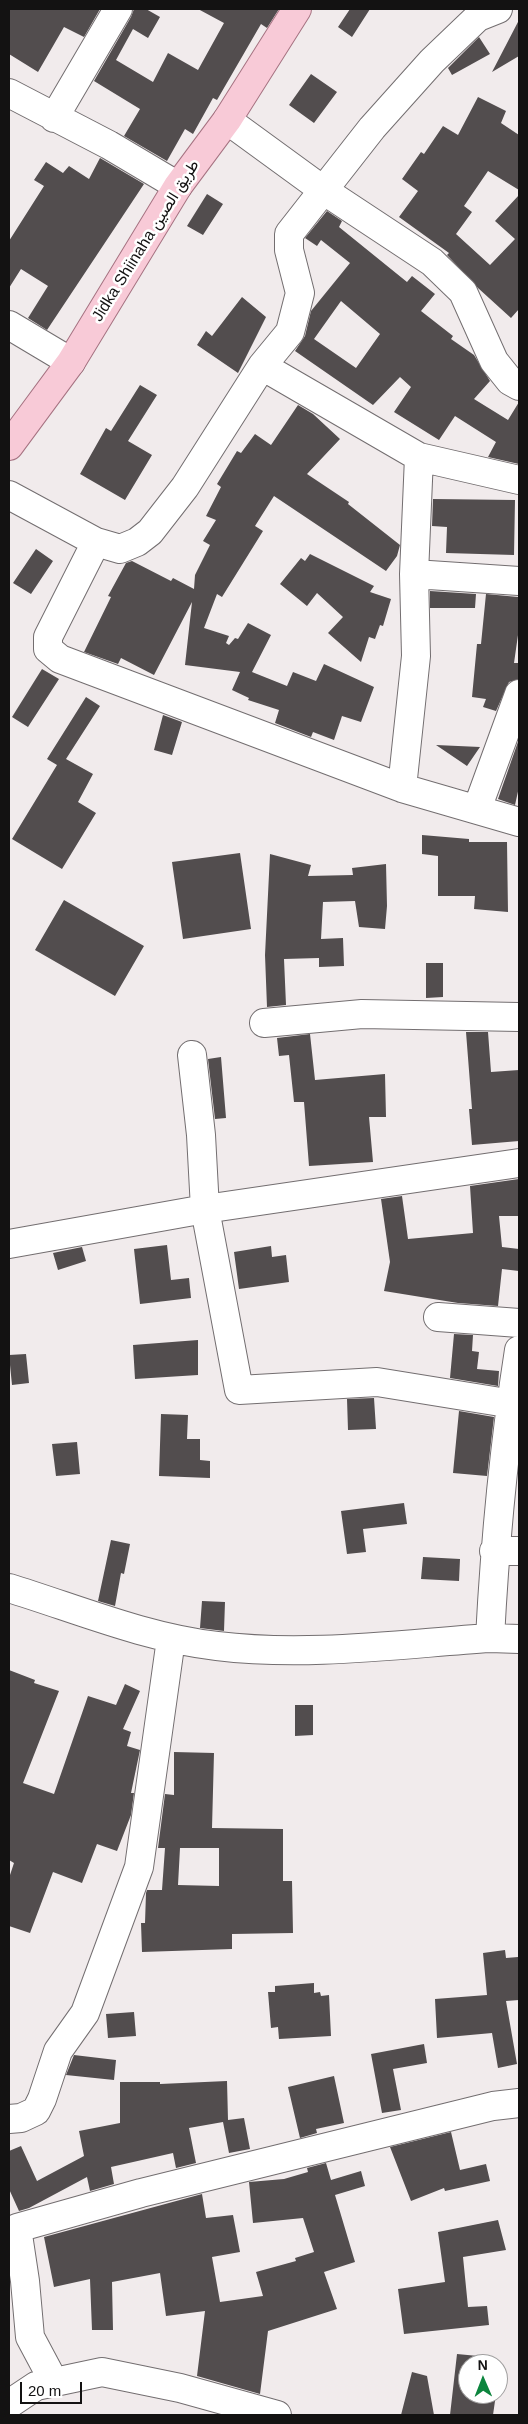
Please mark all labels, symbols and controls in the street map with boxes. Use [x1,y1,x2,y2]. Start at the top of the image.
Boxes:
street label: Jidka Shiinaha طريق الصين [88,157,204,325]
north arrow [458,2354,508,2404]
text: N [478,2357,488,2373]
scale bar [22,2372,85,2404]
text: 20 m [28,2382,61,2399]

